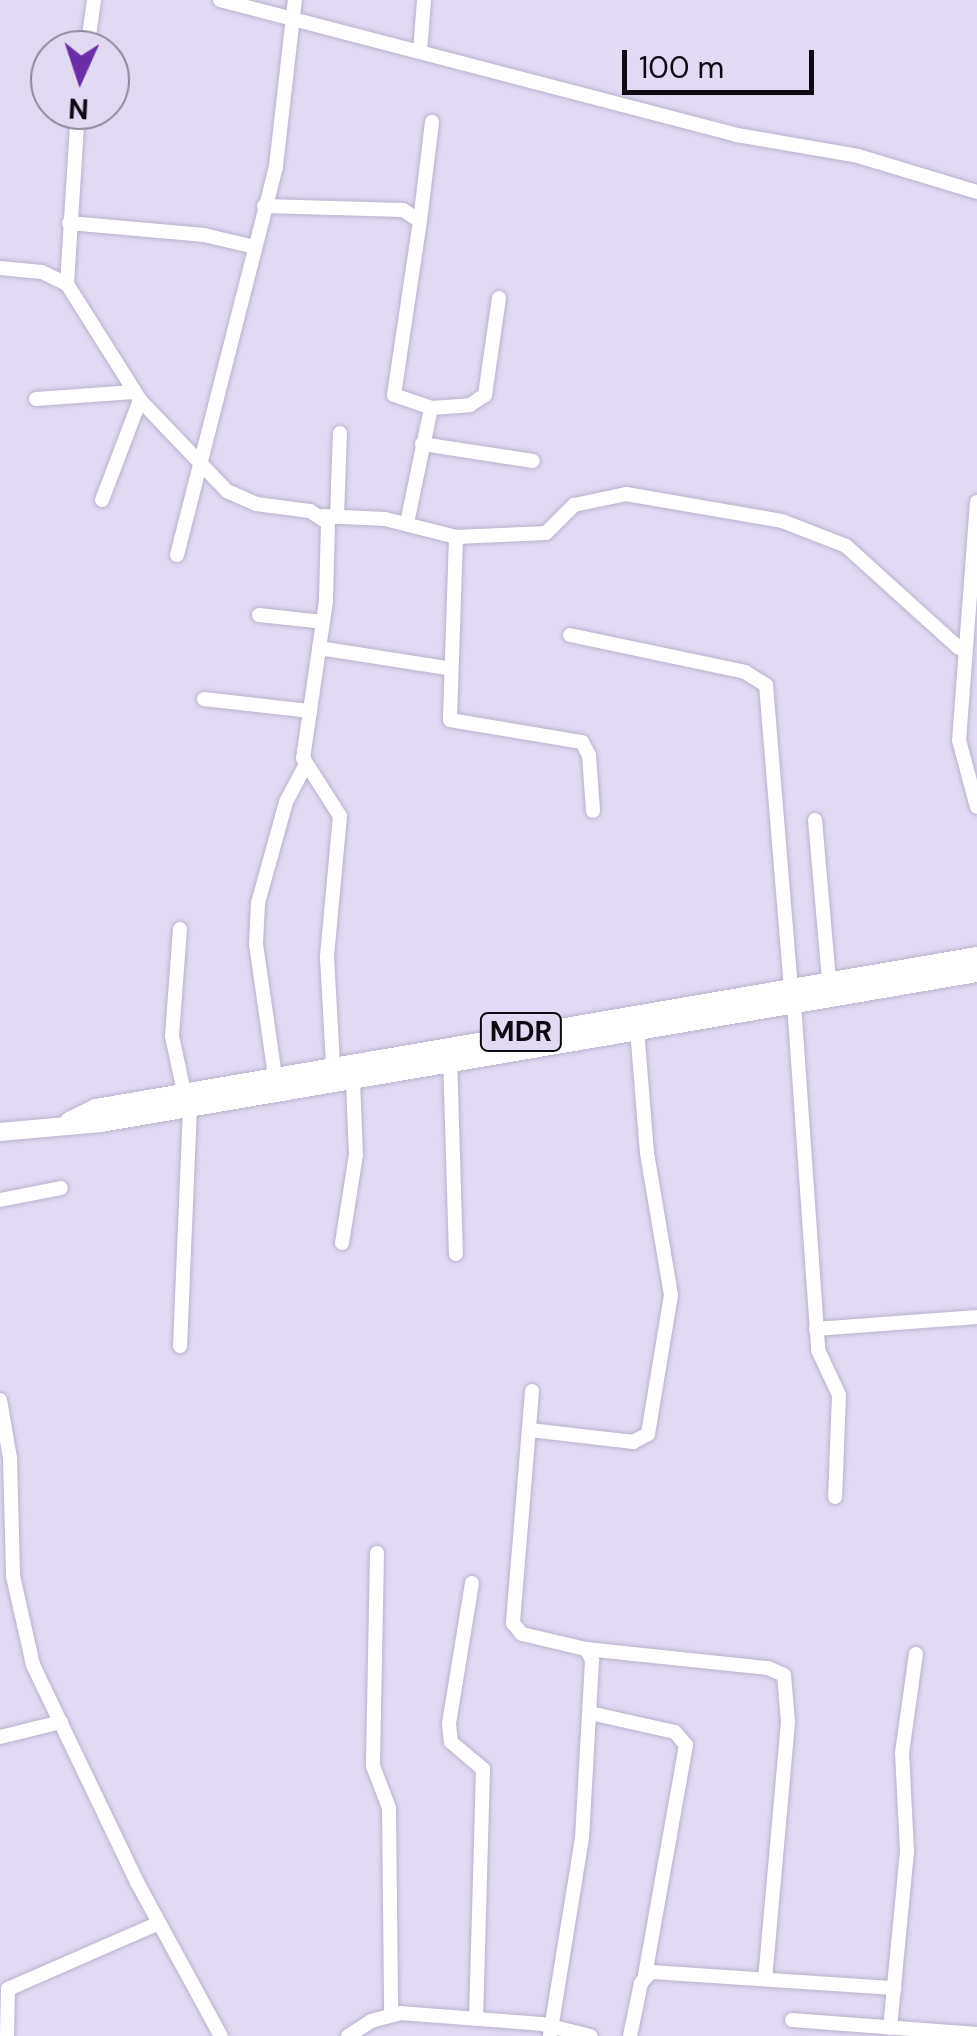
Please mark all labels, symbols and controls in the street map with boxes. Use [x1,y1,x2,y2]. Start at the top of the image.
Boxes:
north arrow [30,30,130,130]
scale bar [627,30,820,92]
text: 100 m [639,48,724,87]
text: N [67,89,90,127]
road number: MDR [478,1009,564,1055]

